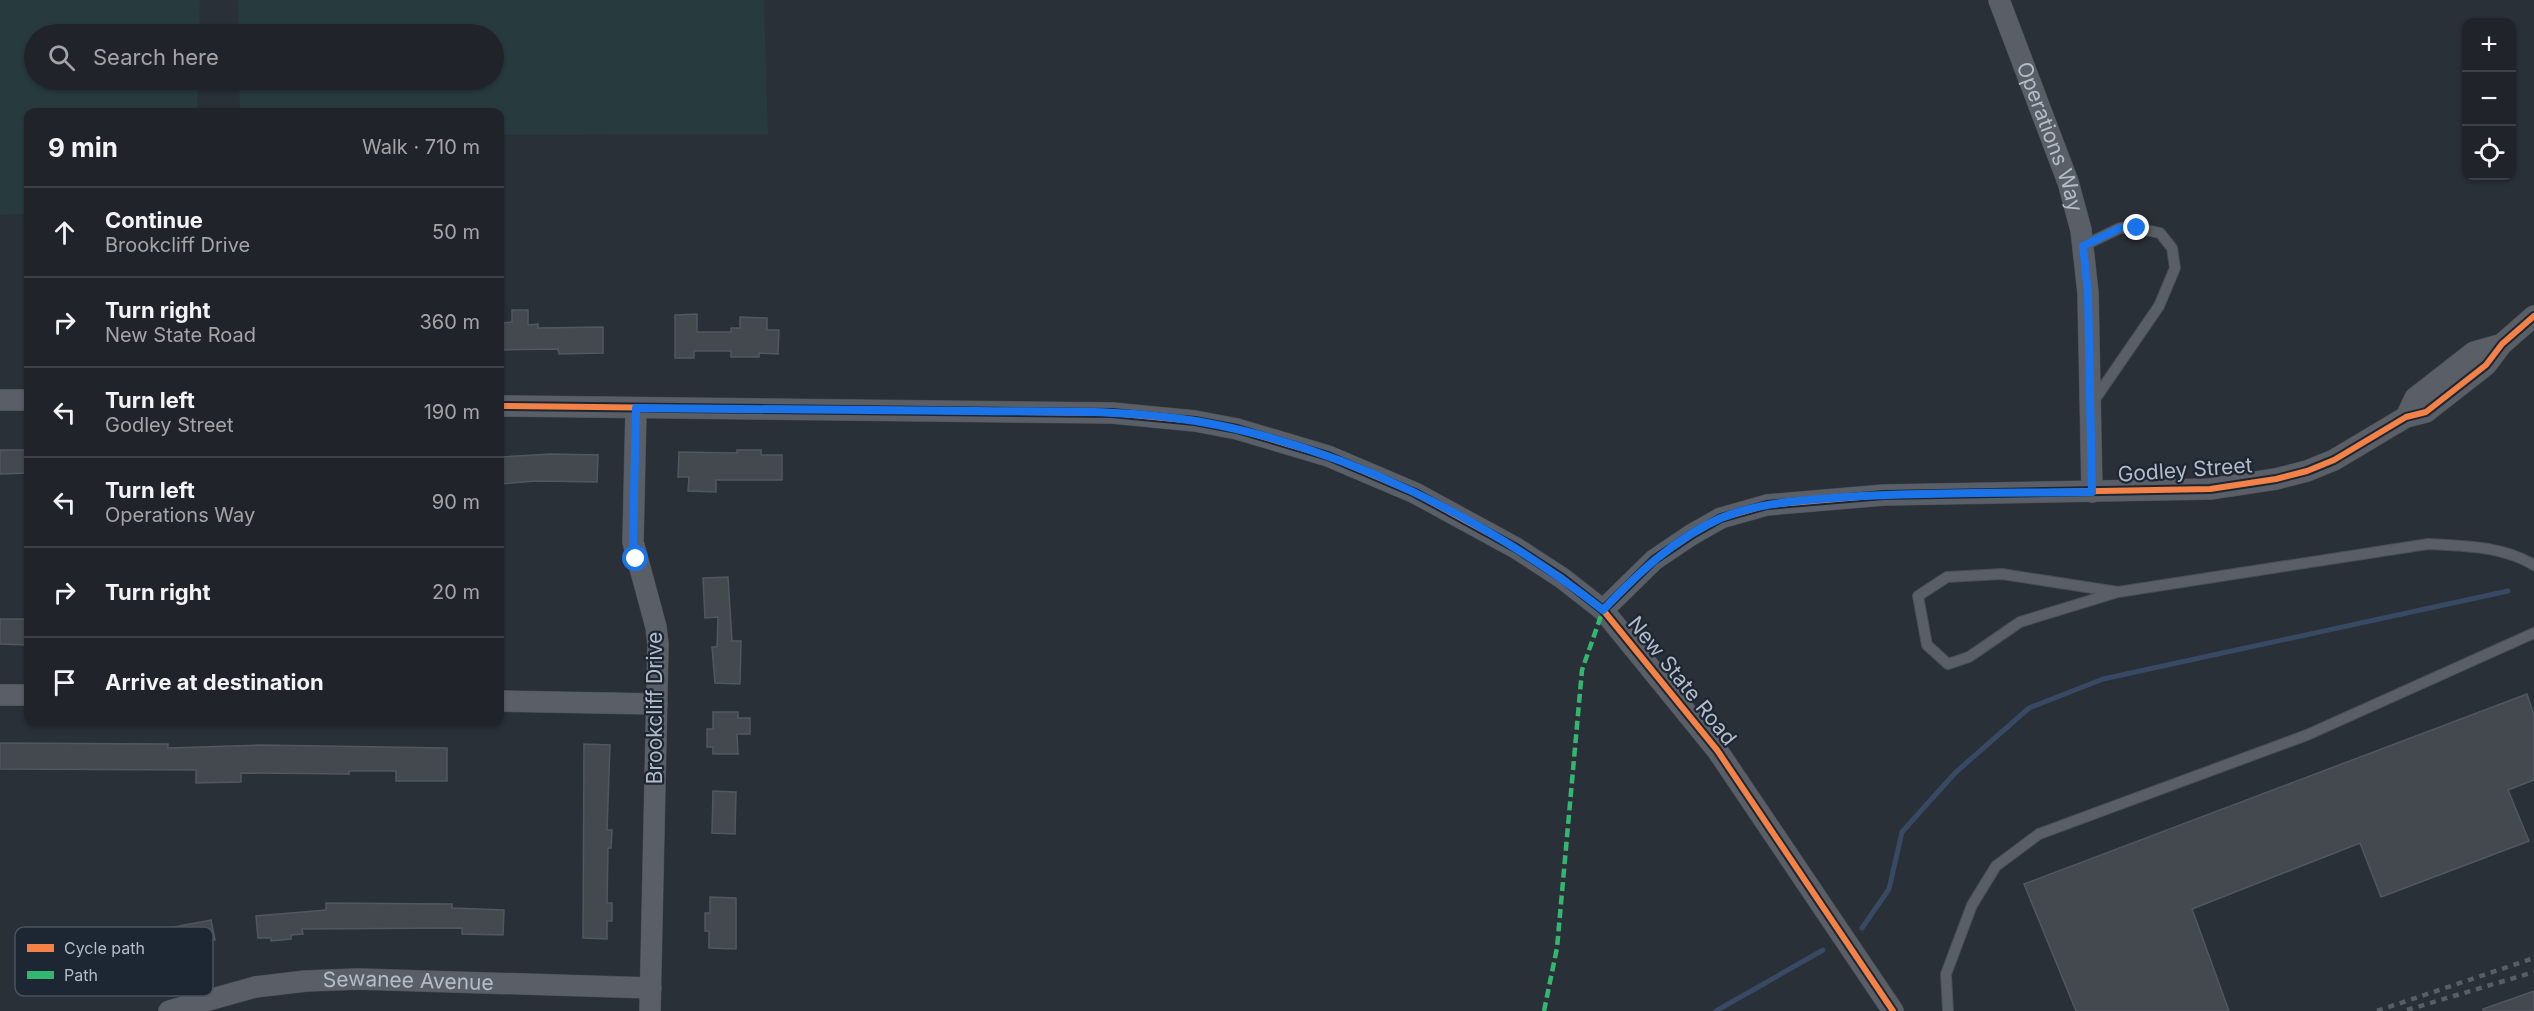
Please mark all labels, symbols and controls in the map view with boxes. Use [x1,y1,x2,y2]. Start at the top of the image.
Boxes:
map controls [2462,18,2516,180]
button: + [2462,18,2516,72]
search box [24,24,504,90]
icon: search [45,41,78,74]
text: Search here [93,44,219,70]
street label: Operations Way [2012,58,2089,215]
button: − [2462,72,2516,126]
button: locate [2462,126,2516,180]
text: 9 min [48,132,118,163]
text: Walk · 710 m [362,135,480,159]
text: Continue [105,207,203,233]
route end [2123,214,2149,240]
icon: ahead [48,216,81,249]
text: 50 m [432,220,480,244]
text: Brookcliff Drive [105,233,250,257]
text: Turn right [105,297,211,323]
icon: right [48,306,81,339]
text: 360 m [419,310,480,334]
text: New State Road [105,323,256,347]
text: Turn left [105,387,195,413]
icon: left [48,396,81,429]
text: 190 m [424,400,480,424]
text: Godley Street [105,413,234,437]
street label: Godley Street [2117,452,2253,487]
text: Turn left [105,477,195,503]
icon: left [48,486,81,519]
text: 90 m [432,490,480,514]
text: Operations Way [105,503,255,527]
route start [622,545,648,571]
icon: right [48,576,81,609]
text: Turn right [105,579,211,605]
text: 20 m [432,580,480,604]
street label: New State Road [1623,611,1742,750]
street label: Brookcliff Drive [642,632,667,784]
icon: arrive [48,666,81,699]
text: Arrive at destination [105,669,324,695]
legend [15,927,213,996]
text: Cycle path [64,938,145,958]
text: Path [64,965,98,985]
street label: Sewanee Avenue [322,966,494,995]

